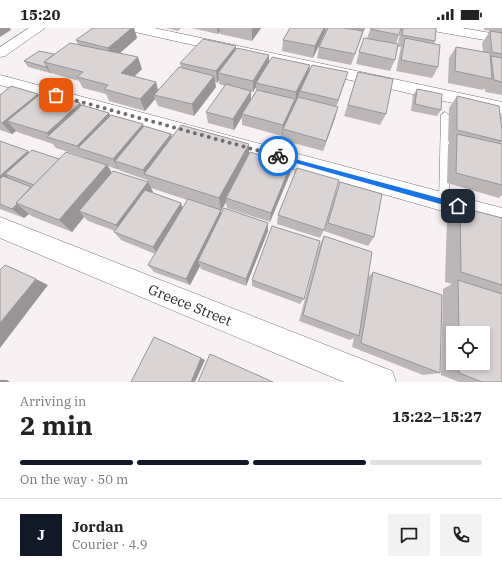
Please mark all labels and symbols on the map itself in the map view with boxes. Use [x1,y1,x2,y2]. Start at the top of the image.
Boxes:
pin [39,78,73,112]
courier [258,136,298,176]
pin [441,189,475,223]
street label: Greece Street [146,280,234,330]

